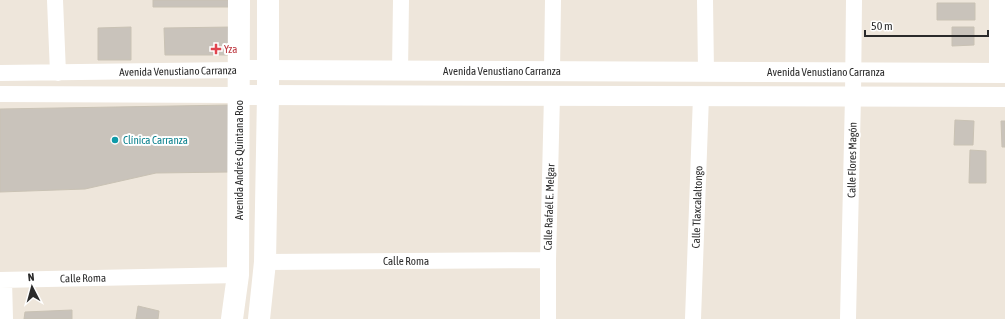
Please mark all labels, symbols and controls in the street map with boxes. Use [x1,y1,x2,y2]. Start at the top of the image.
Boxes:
scale bar [865,12,988,38]
text: 50 m [871,19,893,33]
place label: Yza [224,43,237,55]
marker: Yza [211,44,221,54]
street label: Avenida Venustiano Carranza [119,64,237,78]
street label: Avenida Venustiano Carranza [443,65,561,77]
street label: Avenida Venustiano Carranza [767,66,885,78]
street label: Avenida Andrés Quintana Roo [233,100,245,220]
street label: Calle Flores Magón [845,122,859,198]
place label: Clínica Carranza [123,134,188,146]
marker: Clínica Carranza [110,135,120,145]
street label: Calle Rafaél E. Melgar [541,163,557,250]
street label: Calle Tlaxcalaltongo [690,165,704,249]
street label: Calle Roma [383,255,429,267]
north arrow [12,267,52,307]
text: N [27,271,35,283]
street label: Calle Roma [60,272,106,284]

